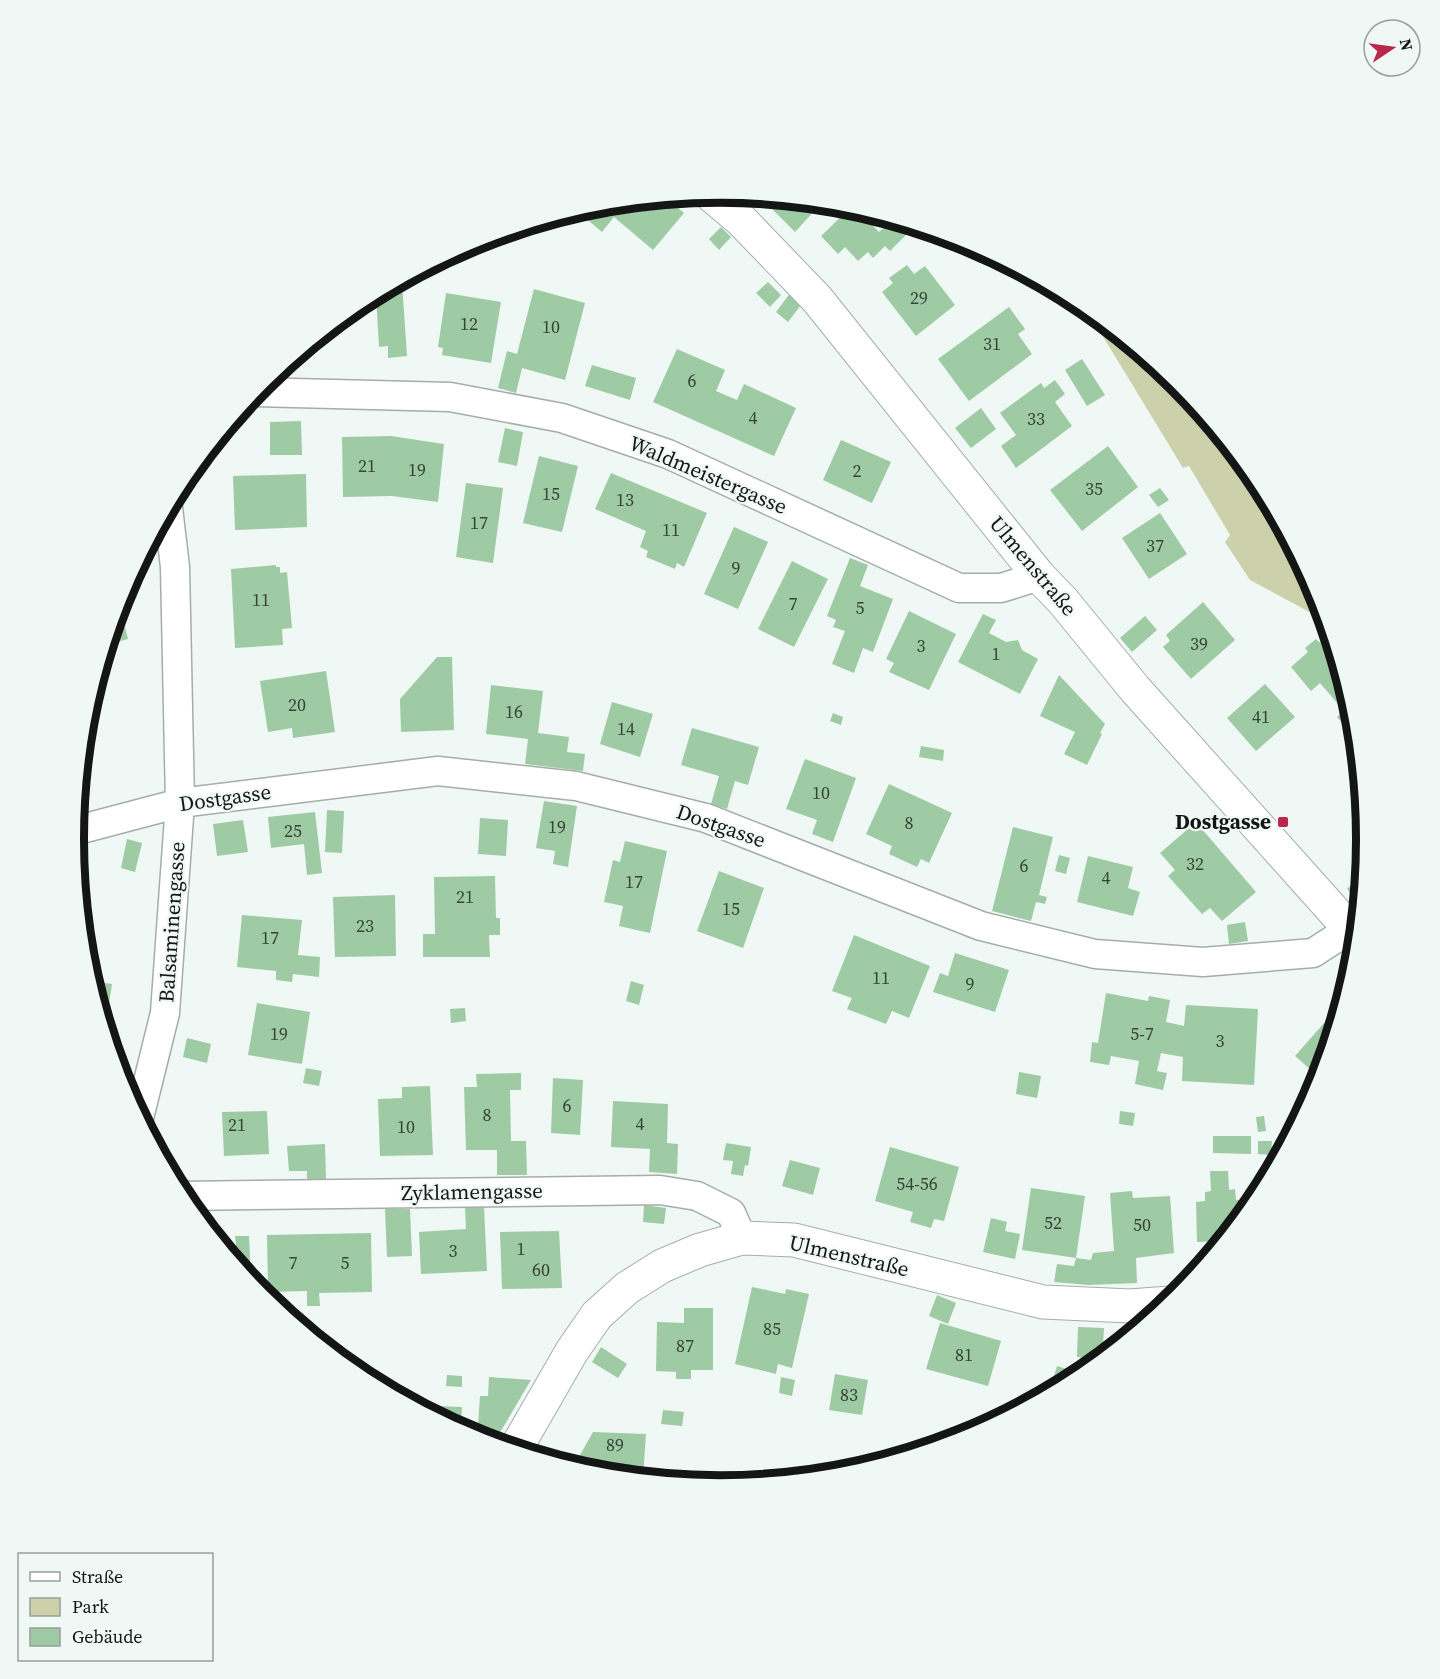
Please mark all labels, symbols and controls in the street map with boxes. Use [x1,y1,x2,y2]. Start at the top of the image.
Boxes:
north arrow [1362,18,1422,78]
text: N [1395,36,1419,53]
house number: 29 [910,285,928,310]
house number: 12 [460,311,478,336]
house number: 10 [542,314,560,339]
house number: 31 [983,331,1001,356]
house number: 6 [688,368,697,393]
house number: 4 [749,405,758,430]
house number: 33 [1027,406,1045,431]
street label: Waldmeistergasse [625,428,792,521]
house number: 21 [358,453,376,478]
house number: 19 [408,457,426,482]
house number: 2 [853,458,862,483]
house number: 35 [1085,476,1103,501]
house number: 15 [542,481,560,506]
house number: 13 [616,487,634,512]
house number: 17 [470,510,488,535]
street label: Ulmenstraße [983,510,1084,622]
house number: 11 [662,517,680,542]
house number: 37 [1146,533,1164,558]
house number: 9 [732,555,741,580]
house number: 11 [252,587,270,612]
house number: 7 [789,591,798,616]
house number: 5 [856,595,865,620]
house number: 39 [1190,631,1208,656]
house number: 3 [917,633,926,658]
house number: 1 [992,641,1001,666]
house number: 20 [288,692,306,717]
house number: 16 [505,699,523,724]
house number: 41 [1252,704,1270,729]
house number: 14 [617,716,635,741]
street label: Dostgasse [177,777,273,818]
house number: 10 [812,780,830,805]
street label: Dostgasse [673,797,770,854]
place label: Dostgasse [1175,807,1271,836]
house number: 8 [905,810,914,835]
house number: 19 [548,814,566,839]
marker: Dostgasse [1276,815,1290,829]
house number: 25 [284,818,302,843]
street label: Balsaminengasse [151,841,192,1003]
house number: 32 [1186,851,1204,876]
house number: 6 [1020,853,1029,878]
house number: 4 [1102,865,1111,890]
house number: 17 [625,869,643,894]
house number: 21 [456,884,474,909]
house number: 15 [722,896,740,921]
house number: 23 [356,913,374,938]
house number: 17 [261,925,279,950]
house number: 11 [872,965,890,990]
house number: 9 [966,971,975,996]
house number: 19 [270,1021,288,1046]
house number: 5-7 [1130,1021,1154,1046]
house number: 3 [1216,1028,1225,1053]
house number: 6 [563,1093,572,1118]
house number: 8 [483,1102,492,1127]
house number: 4 [636,1111,645,1136]
house number: 21 [228,1112,246,1137]
house number: 10 [397,1114,415,1139]
house number: 54-56 [896,1171,938,1196]
street label: Zyklamengasse [401,1176,543,1207]
house number: 52 [1044,1210,1062,1235]
house number: 50 [1133,1212,1151,1237]
street label: Ulmenstraße [786,1228,912,1283]
house number: 1 [517,1236,526,1261]
house number: 3 [449,1238,458,1263]
house number: 7 [289,1250,298,1275]
house number: 5 [341,1250,350,1275]
house number: 60 [532,1257,550,1282]
house number: 85 [763,1316,781,1341]
house number: 87 [676,1333,694,1358]
house number: 81 [955,1342,973,1367]
house number: 83 [840,1382,858,1407]
house number: 89 [606,1432,624,1457]
legend [18,1553,213,1661]
text: Straße [72,1564,123,1589]
text: Park [72,1594,109,1619]
text: Gebäude [72,1624,143,1649]

